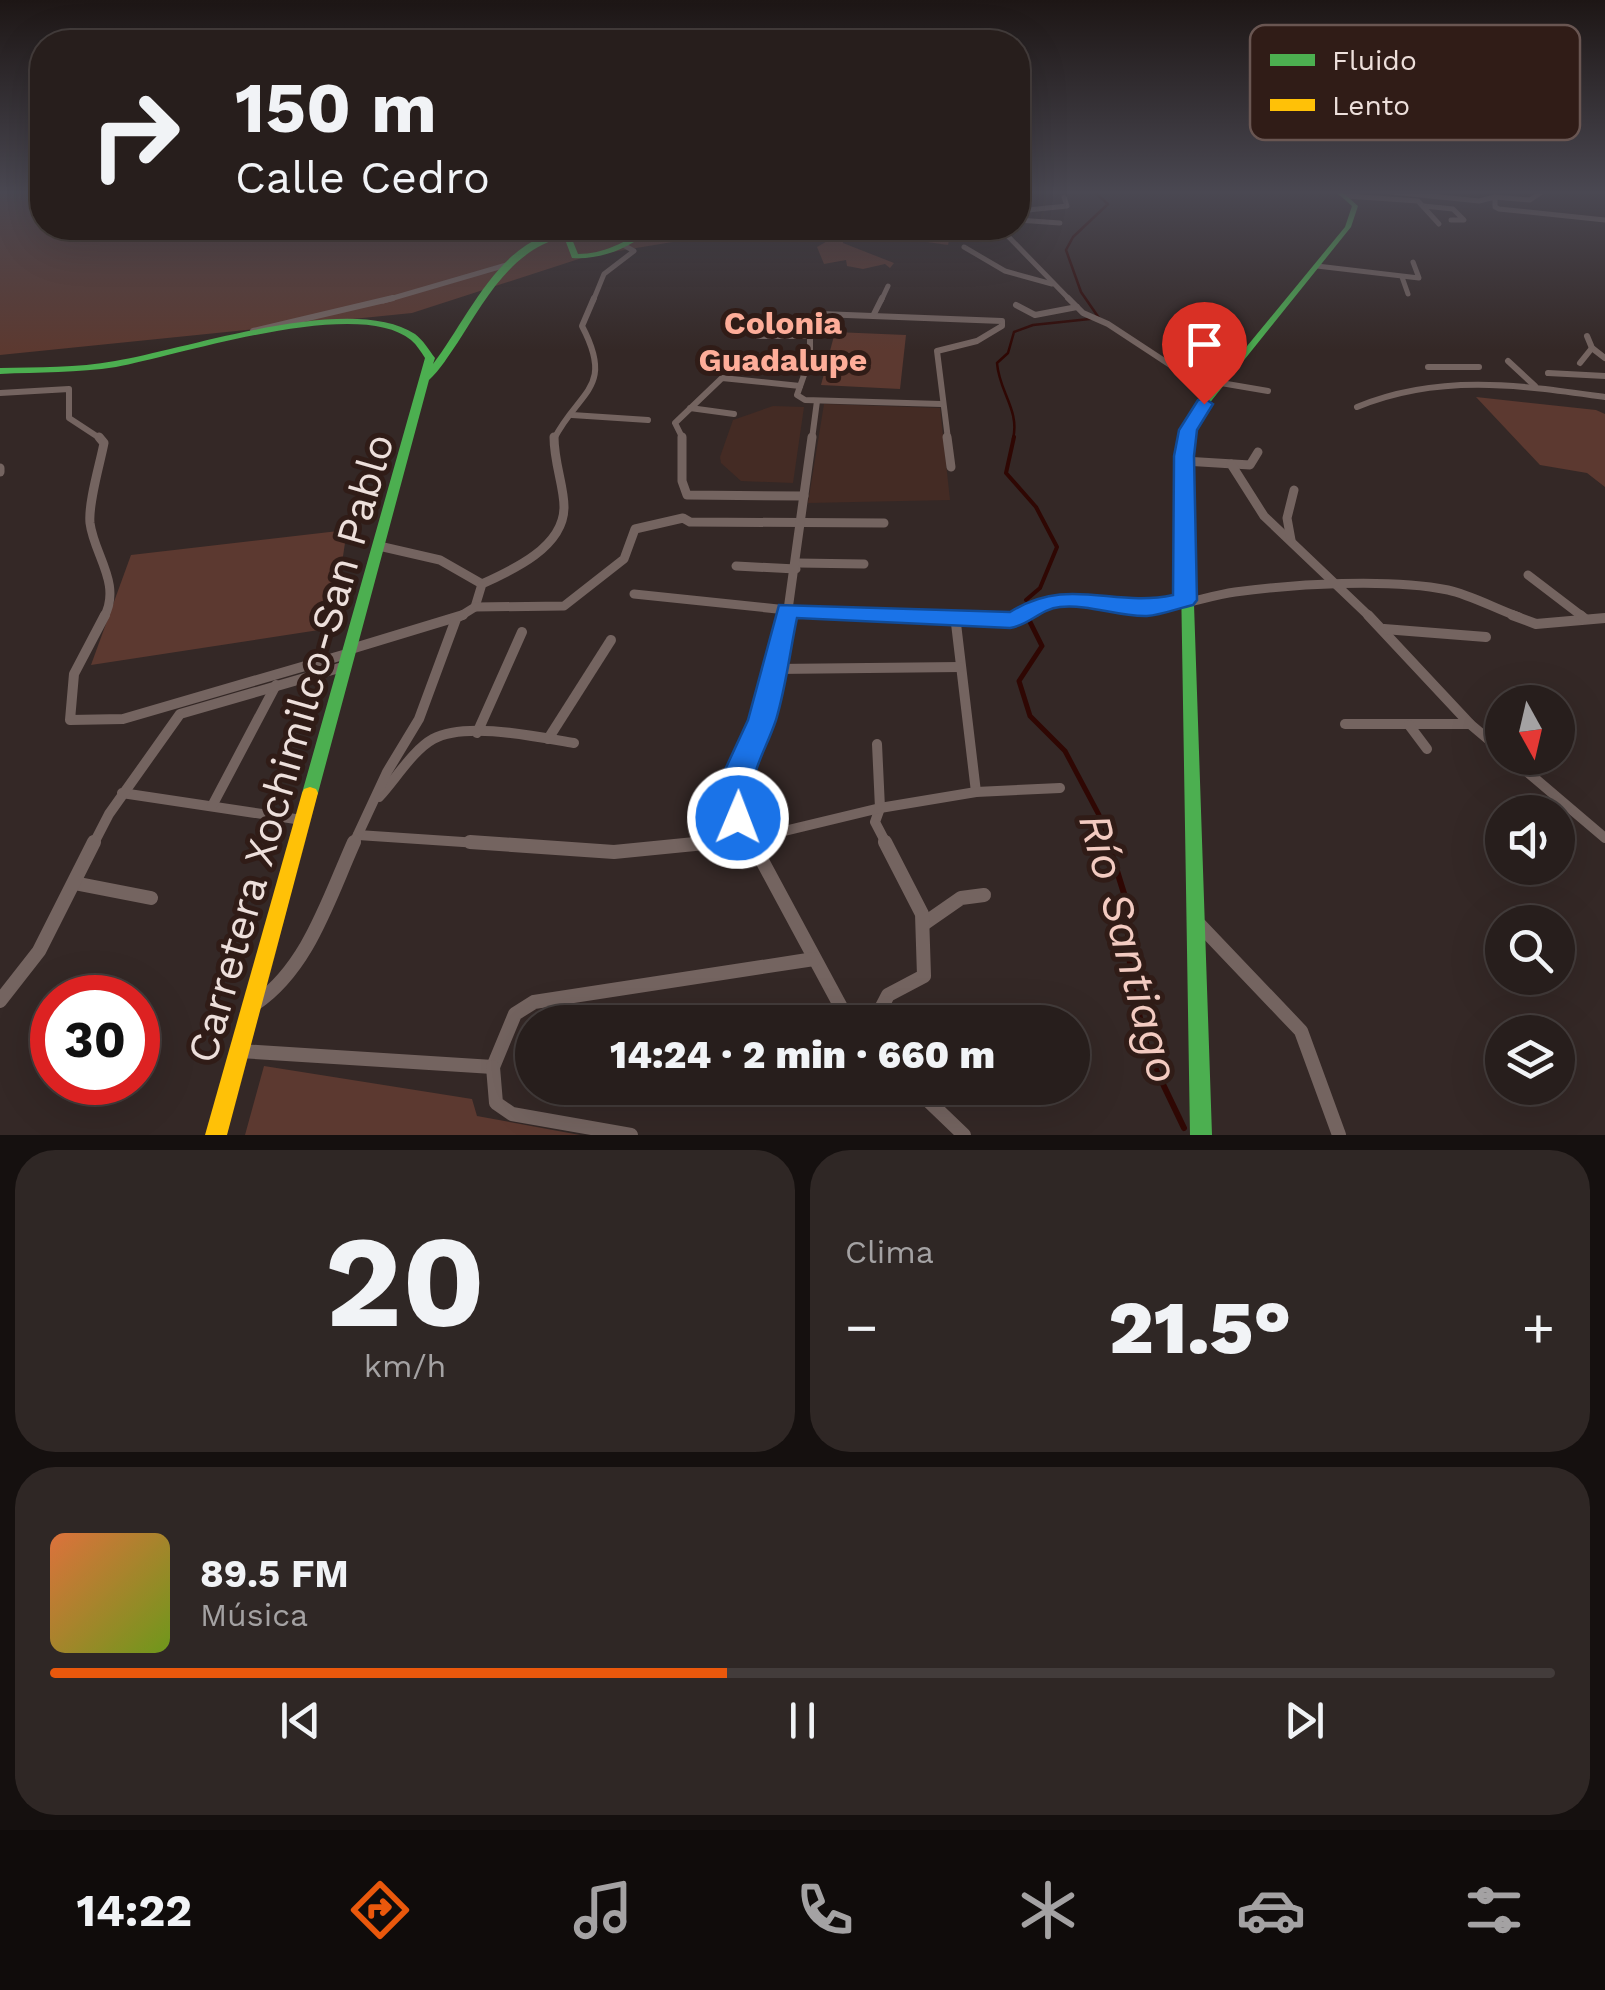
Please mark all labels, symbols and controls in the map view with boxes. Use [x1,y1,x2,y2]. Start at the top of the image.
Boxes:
legend [1250,25,1580,140]
text: Fluido [1332,44,1417,77]
text: 150 m [235,67,437,149]
icon: right [70,70,200,200]
text: Lento [1332,89,1410,122]
text: Calle Cedro [235,151,490,204]
pin [1162,302,1247,405]
district label: Colonia Guadalupe [699,304,867,379]
icon: arrive [1177,317,1232,372]
street label: Carretera Xochimilco-San Pablo [177,428,404,1068]
north arrow [1485,685,1575,775]
map controls [1485,685,1575,1105]
position arrow [686,766,790,870]
button: sound [1485,795,1575,885]
water label: Río Santiago [1068,808,1191,1089]
button: search [1485,905,1575,995]
speed limit sign: 30 [30,975,160,1105]
button: layers [1485,1015,1575,1105]
text: 14:24 · 2 min · 660 m [610,1033,995,1077]
text: 20 [324,1205,486,1358]
text: Clima [845,1233,934,1271]
text: 21.5° [1109,1283,1291,1371]
text: − [845,1295,878,1359]
text: + [1522,1295,1555,1359]
text: km/h [364,1347,446,1385]
text: 89.5 FM [200,1552,349,1596]
text: Música [200,1596,308,1634]
icon: previous [273,1693,328,1748]
icon: pause [775,1693,830,1748]
icon: next [1277,1693,1332,1748]
icon: directions [345,1875,415,1945]
icon: music [568,1875,638,1945]
icon: phone [790,1875,860,1945]
icon: climate [1013,1875,1083,1945]
icon: car [1236,1875,1306,1945]
icon: filters [1459,1875,1529,1945]
text: 14:22 [76,1884,192,1937]

